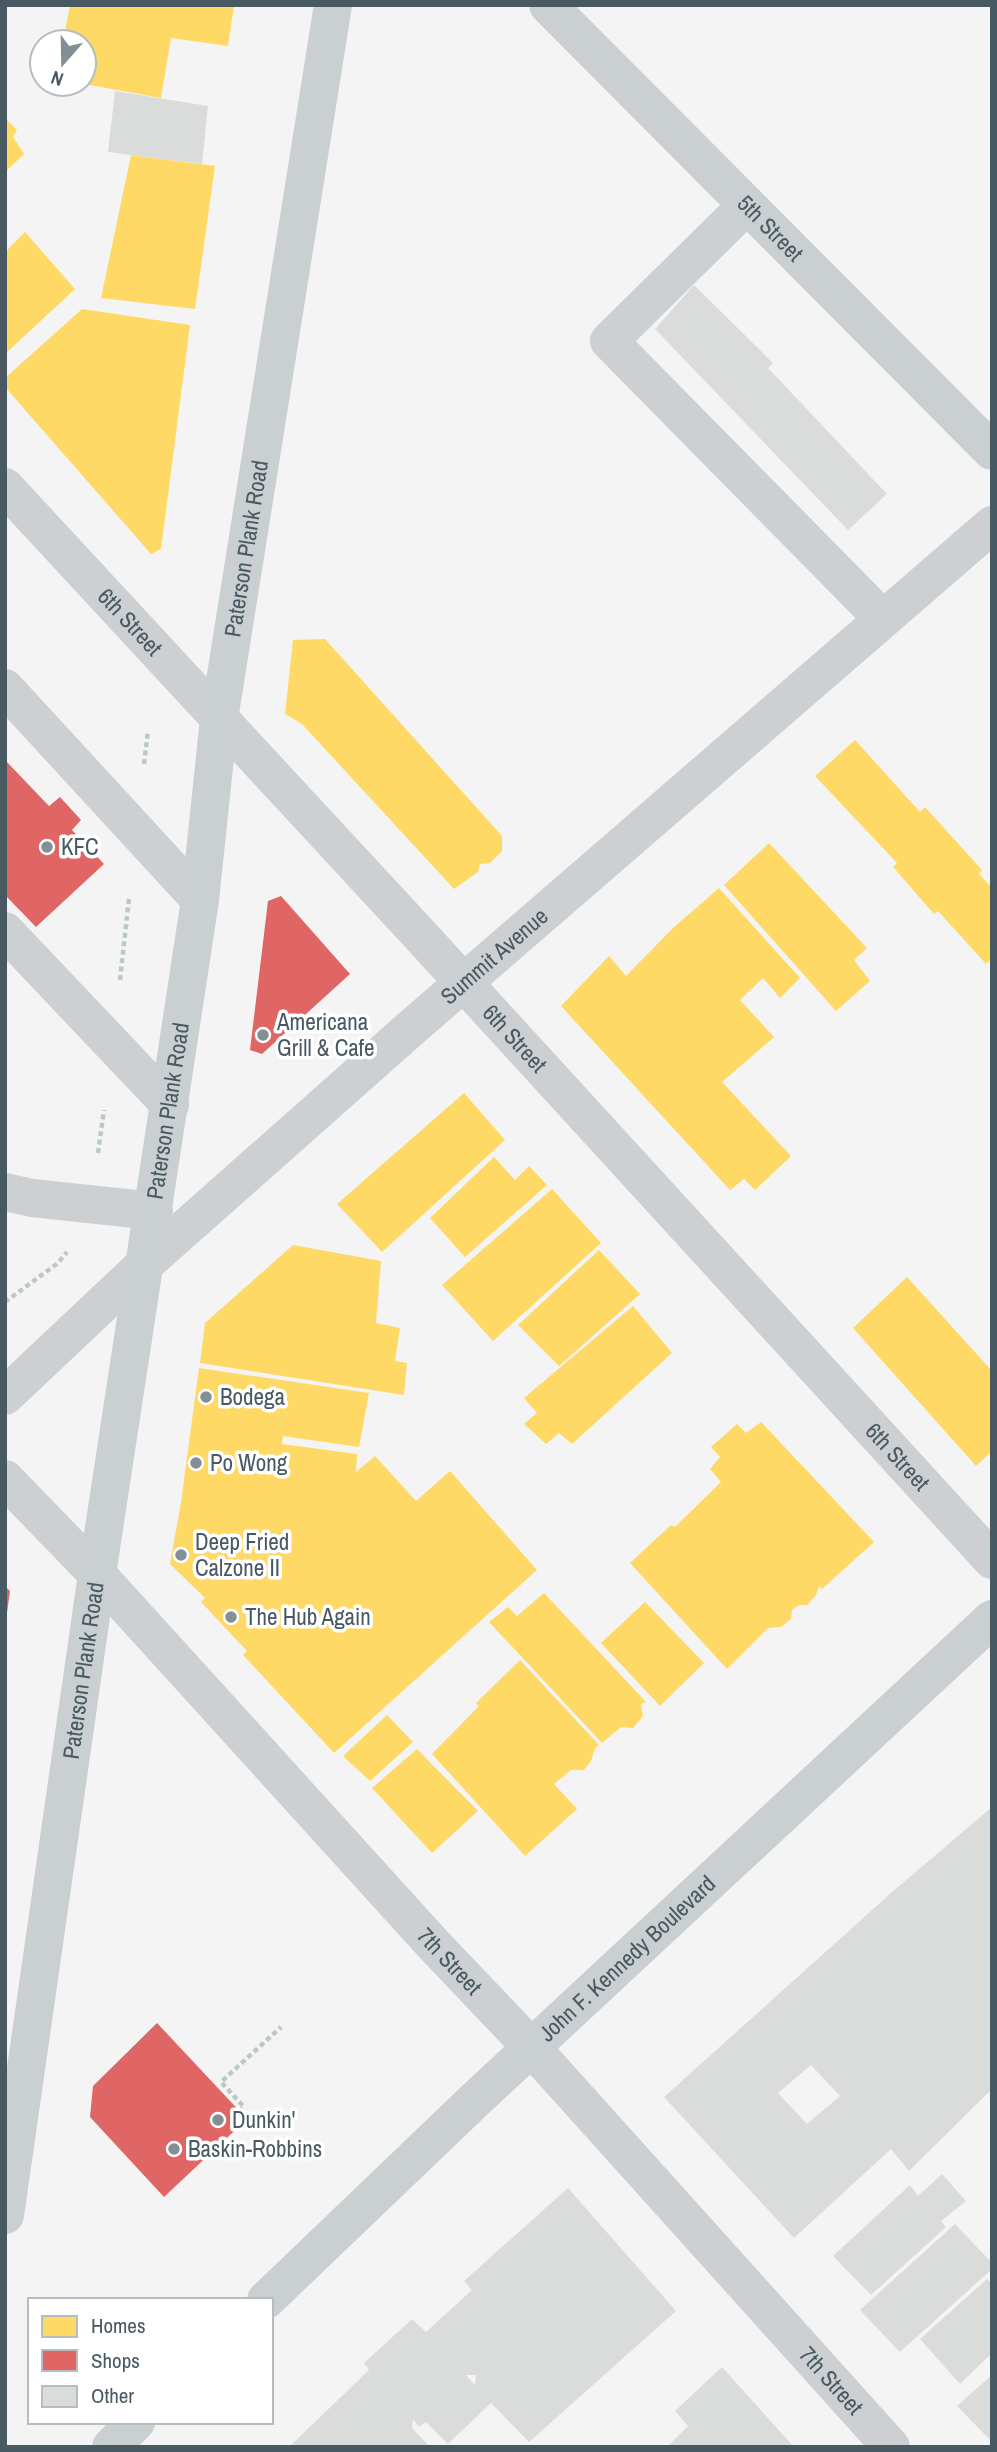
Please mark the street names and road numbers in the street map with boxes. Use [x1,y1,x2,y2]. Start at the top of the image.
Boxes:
street label: 5th Street [731,188,810,268]
street label: Paterson Plank Road [216,458,275,639]
street label: 6th Street [91,581,170,662]
street label: Summit Avenue [433,900,554,1011]
street label: 6th Street [476,998,554,1079]
street label: Paterson Plank Road [138,1020,196,1201]
street label: 6th Street [859,1416,937,1497]
street label: Paterson Plank Road [55,1580,111,1761]
street label: John F. Kennedy Boulevard [532,1868,722,2048]
street label: 7th Street [410,1921,489,2001]
street label: 7th Street [793,2339,871,2421]

